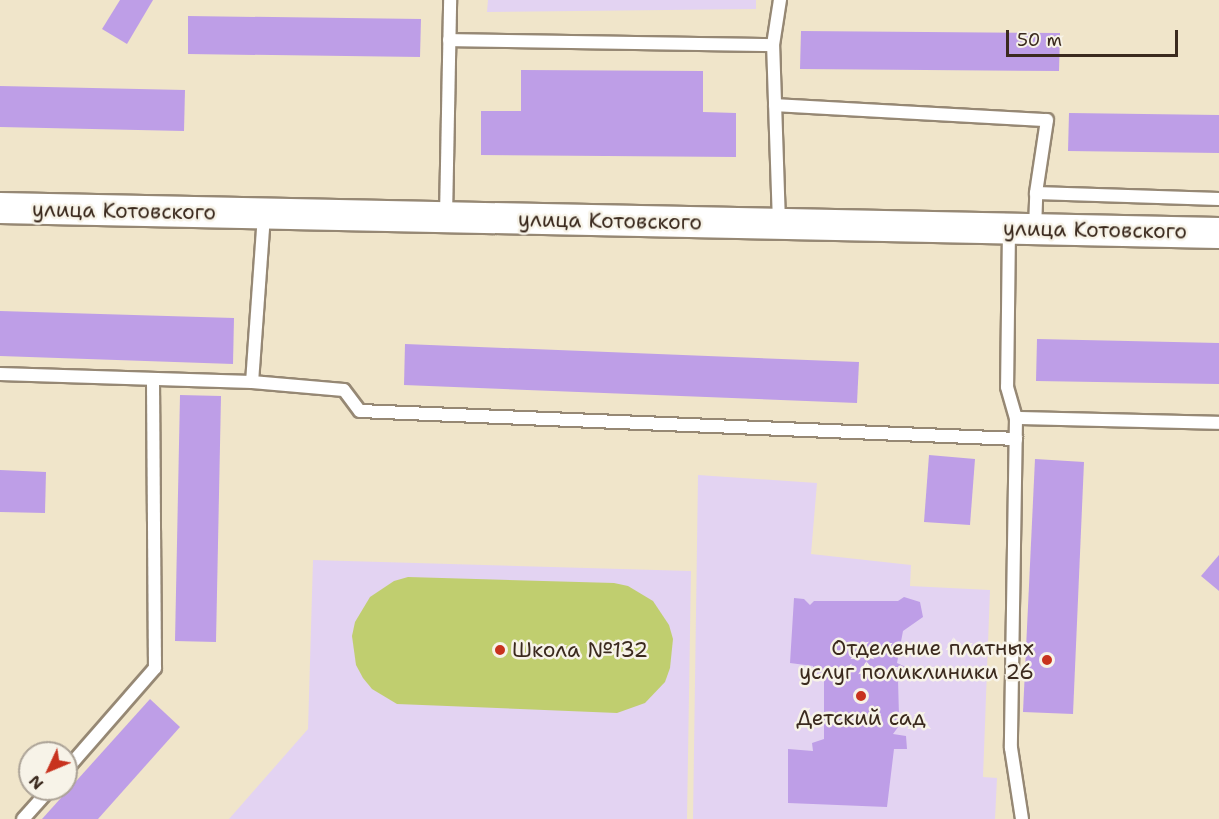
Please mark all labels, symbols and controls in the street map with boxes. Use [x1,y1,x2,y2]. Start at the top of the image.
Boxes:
scale bar [1009,18,1182,56]
text: 50 m [1017,28,1062,52]
street label: улица Котовского [32,197,216,225]
street label: улица Котовского [518,207,702,235]
street label: улица Котовского [1003,216,1187,244]
place label: Отделение платных услуг поликлиники 26 [799,635,1034,685]
place label: Школа №132 [512,637,648,663]
marker: Школа №132 [493,643,507,657]
marker: Отделение платных услуг поликлиники 26 [1038,651,1056,669]
marker: Детский сад [854,689,868,703]
place label: Детский сад [796,705,926,731]
north arrow [18,741,78,801]
text: N [24,771,48,794]

